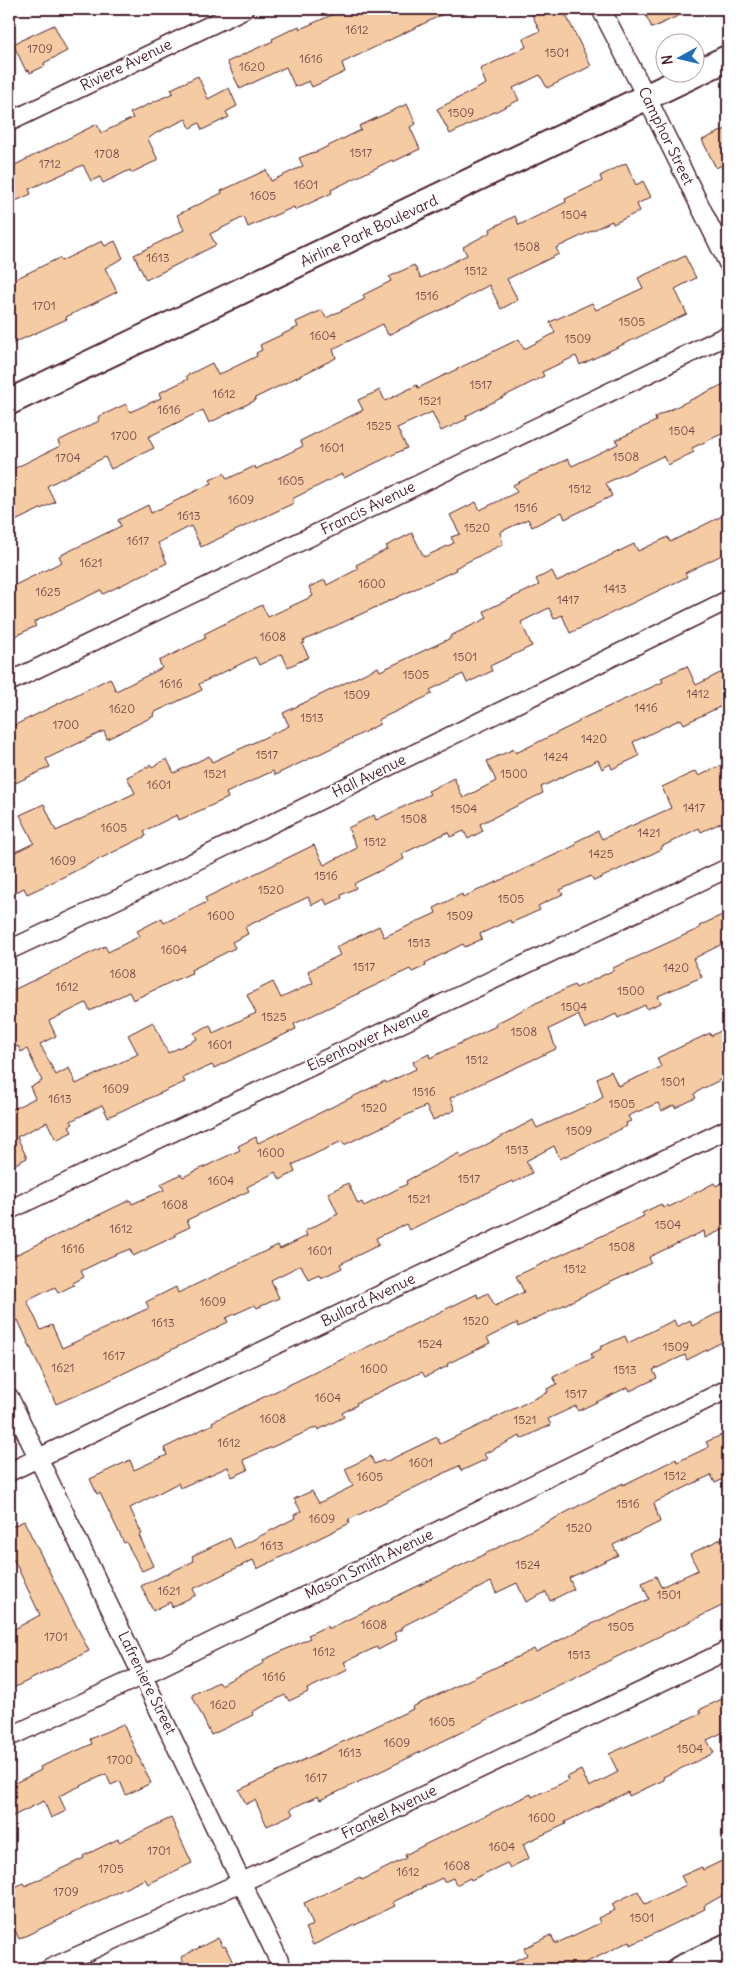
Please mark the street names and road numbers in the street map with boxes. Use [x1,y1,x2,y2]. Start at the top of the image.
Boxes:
street label: Riviere Avenue [77,34,175,95]
street label: Camphor Street [634,84,698,188]
street label: Airline Park Boulevard [297,190,441,271]
street label: Francis Avenue [317,476,418,539]
street label: Hall Avenue [329,749,409,802]
street label: Eisenhower Avenue [304,1002,432,1075]
street label: Bullard Avenue [318,1269,418,1331]
street label: Mason Smith Avenue [301,1524,436,1603]
street label: Lafreniere Street [114,1628,181,1738]
street label: Frankel Avenue [338,1780,440,1843]

